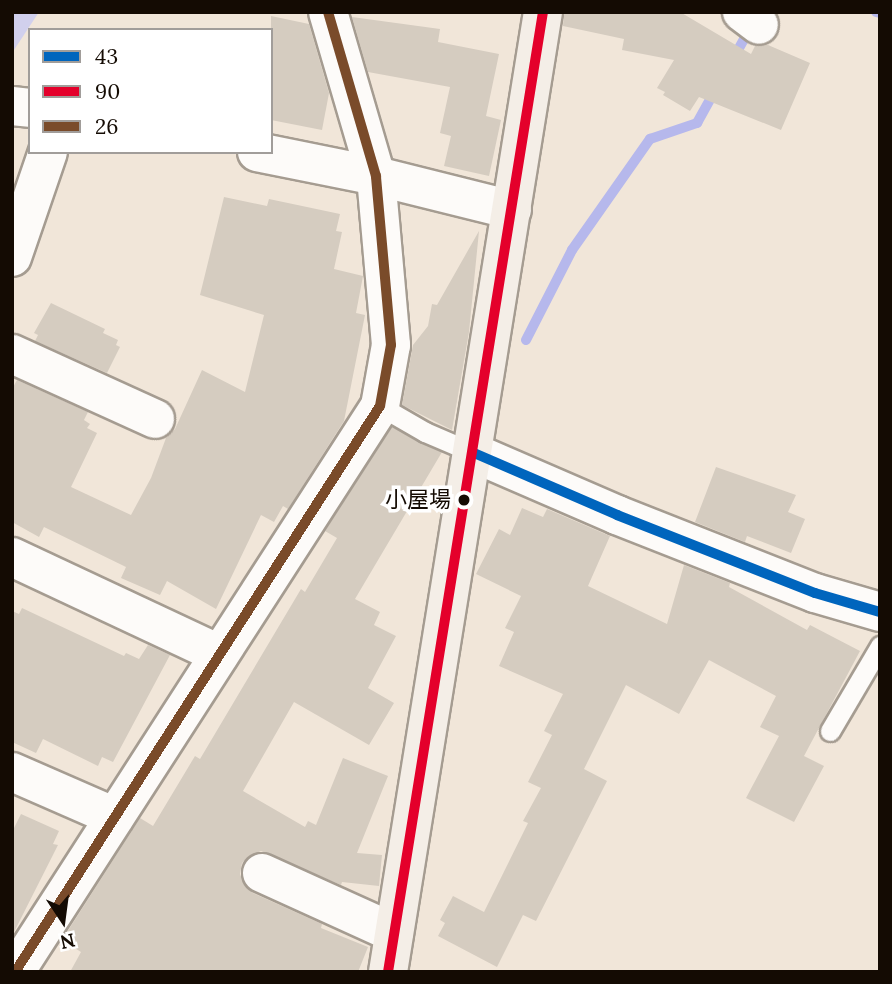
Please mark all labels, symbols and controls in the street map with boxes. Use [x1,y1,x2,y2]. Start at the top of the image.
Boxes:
legend [28,28,273,154]
text: 43 [95,43,118,70]
text: 90 [95,78,120,105]
text: 26 [95,113,118,140]
place label: 小屋場 [385,487,451,513]
marker: 小屋場 [457,493,471,507]
north arrow [28,886,98,956]
text: N [58,928,78,955]

